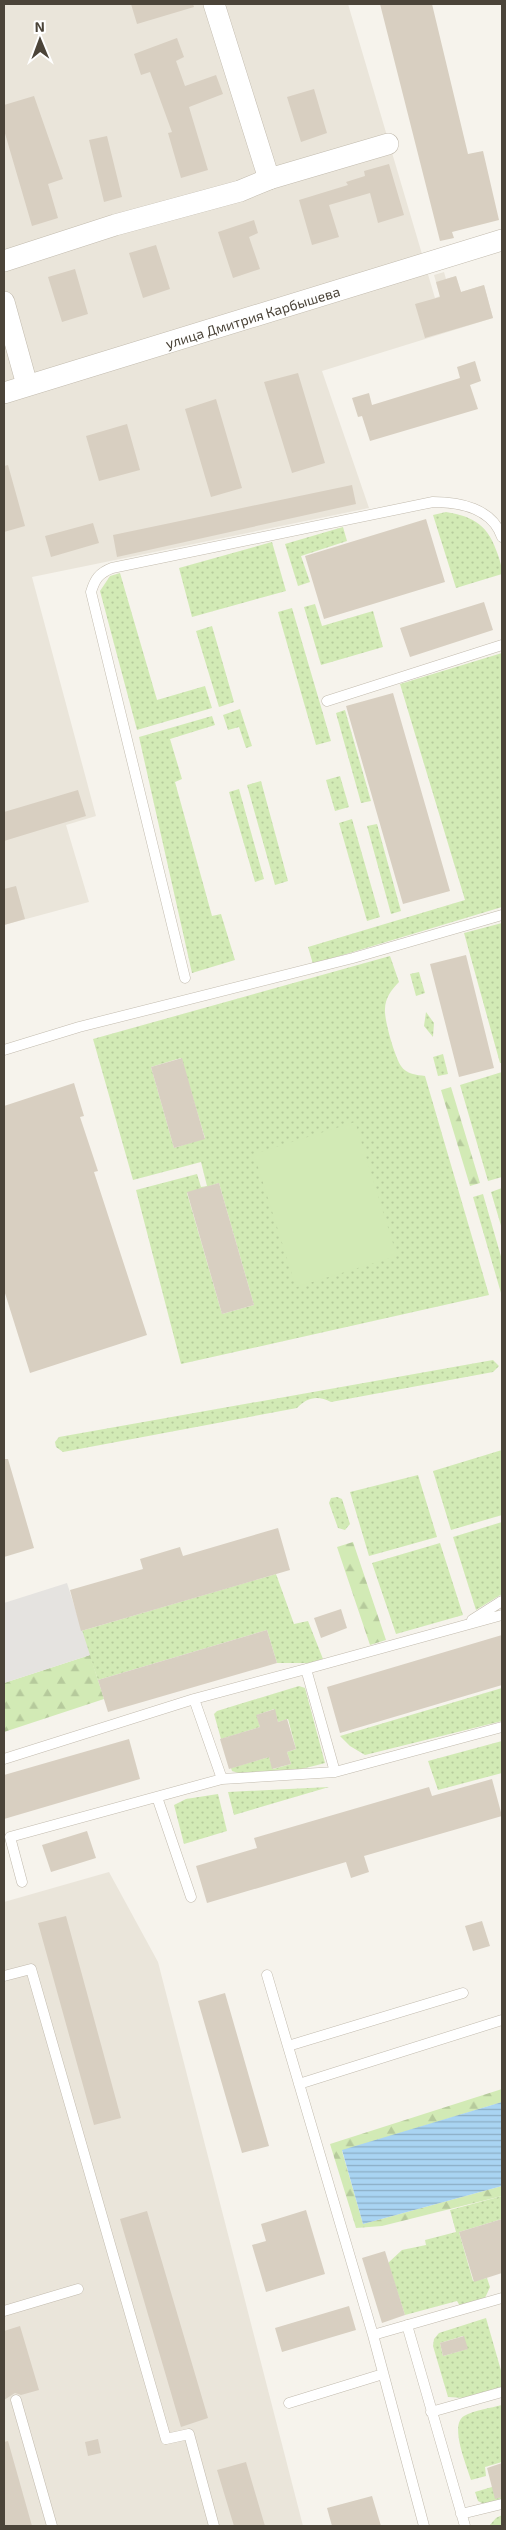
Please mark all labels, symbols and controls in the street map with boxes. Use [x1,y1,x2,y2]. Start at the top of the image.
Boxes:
north arrow [15,15,65,65]
text: N [35,18,45,35]
street label: улица Дмитрия Карбышева [163,282,342,351]

